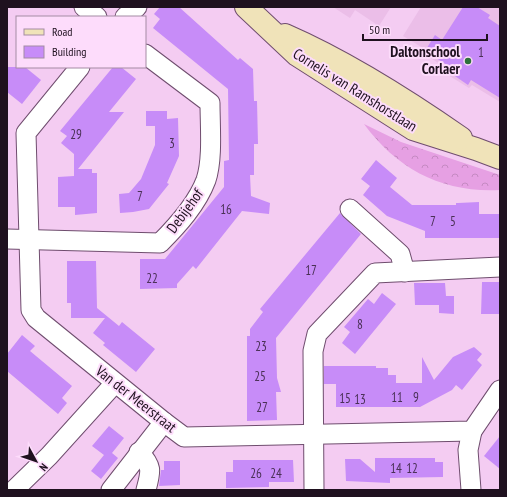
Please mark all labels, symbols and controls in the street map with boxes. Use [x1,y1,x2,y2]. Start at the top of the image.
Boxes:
legend [16,16,146,68]
scale bar [363,16,487,42]
text: 50 m [369,22,390,37]
text: Road [52,24,72,39]
place label: Daltonschool Corlaer [390,42,461,78]
text: Building [52,44,87,59]
street label: Cornelis van Ramshorstlaan [290,44,421,135]
house number: 1 [478,44,484,61]
marker: Daltonschool Corlaer [463,56,473,66]
house number: 29 [70,126,82,143]
house number: 3 [169,135,175,152]
street label: Debijehof [162,184,208,237]
house number: 7 [137,188,143,205]
house number: 16 [220,201,232,218]
house number: 7 [430,213,436,230]
house number: 5 [450,213,456,230]
house number: 17 [305,262,317,279]
house number: 22 [146,270,158,287]
house number: 8 [357,316,363,333]
house number: 23 [255,338,267,355]
street label: Van der Meerstraat [91,361,181,436]
house number: 25 [254,368,266,385]
house number: 11 [391,389,403,406]
house number: 9 [413,389,419,406]
house number: 15 [339,390,351,407]
house number: 13 [354,391,366,408]
house number: 27 [256,399,268,416]
north arrow [16,441,56,481]
house number: 14 [390,460,402,477]
house number: 12 [406,460,418,477]
text: N [36,461,51,474]
house number: 26 [250,465,262,482]
house number: 24 [270,465,282,482]

